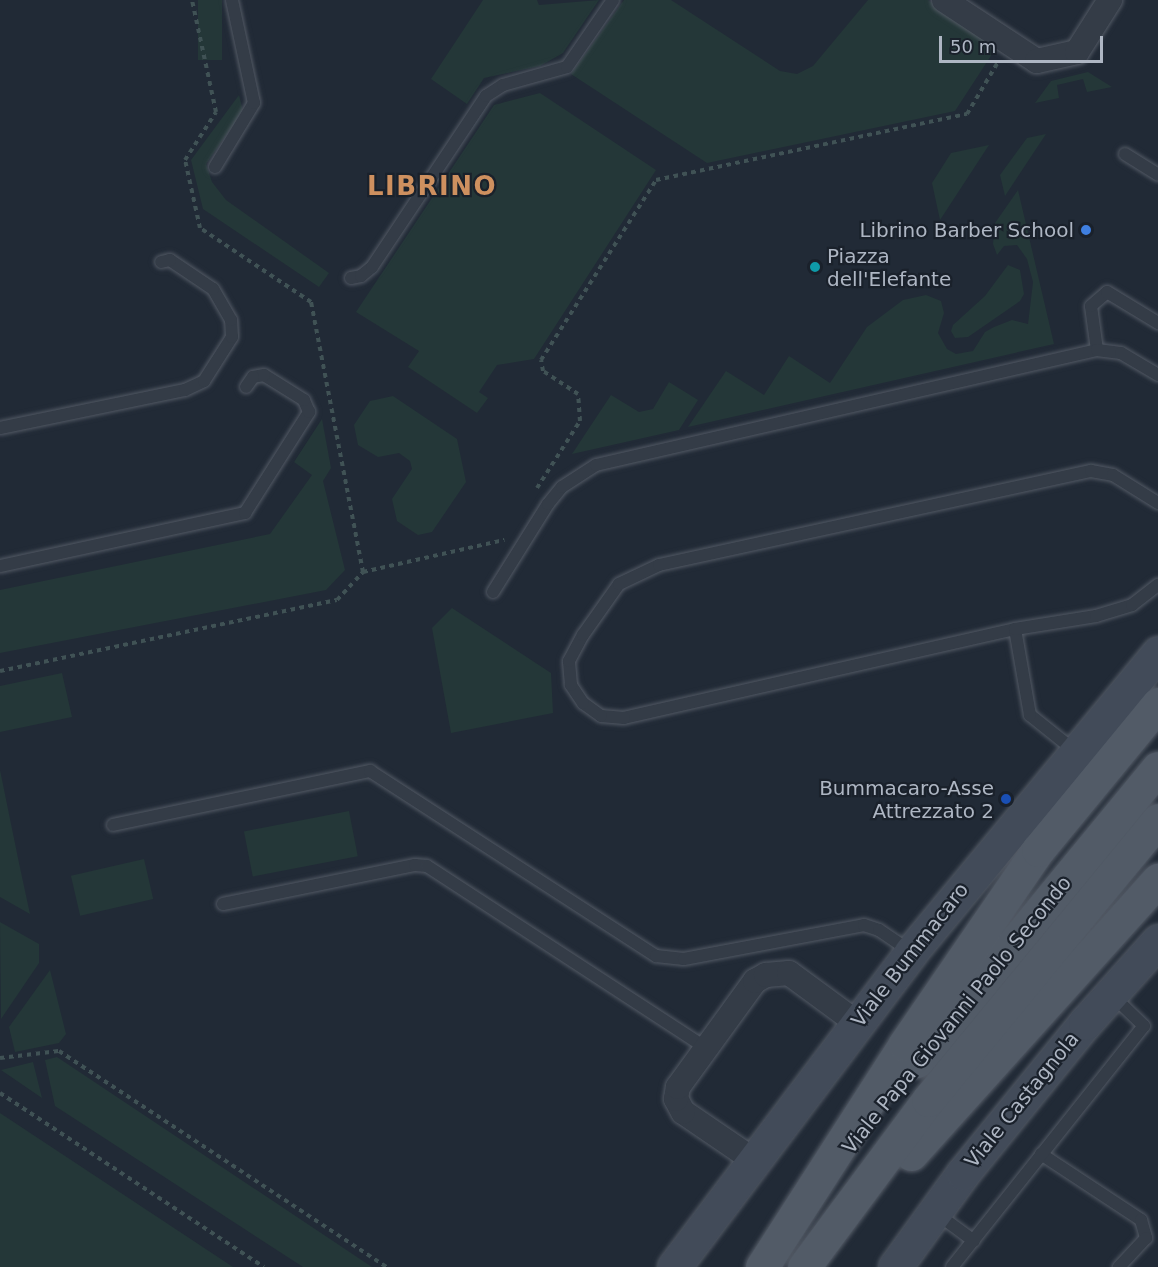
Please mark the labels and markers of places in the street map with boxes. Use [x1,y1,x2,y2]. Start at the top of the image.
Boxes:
place label: Librino Barber School [859,218,1074,242]
marker: Librino Barber School [1079,223,1093,237]
place label: Piazza dell'Elefante [827,244,951,291]
marker: Piazza dell'Elefante [808,260,822,274]
place label: Bummacaro-Asse Attrezzato 2 [819,776,994,823]
marker: Bummacaro-Asse Attrezzato 2 [999,792,1013,806]

